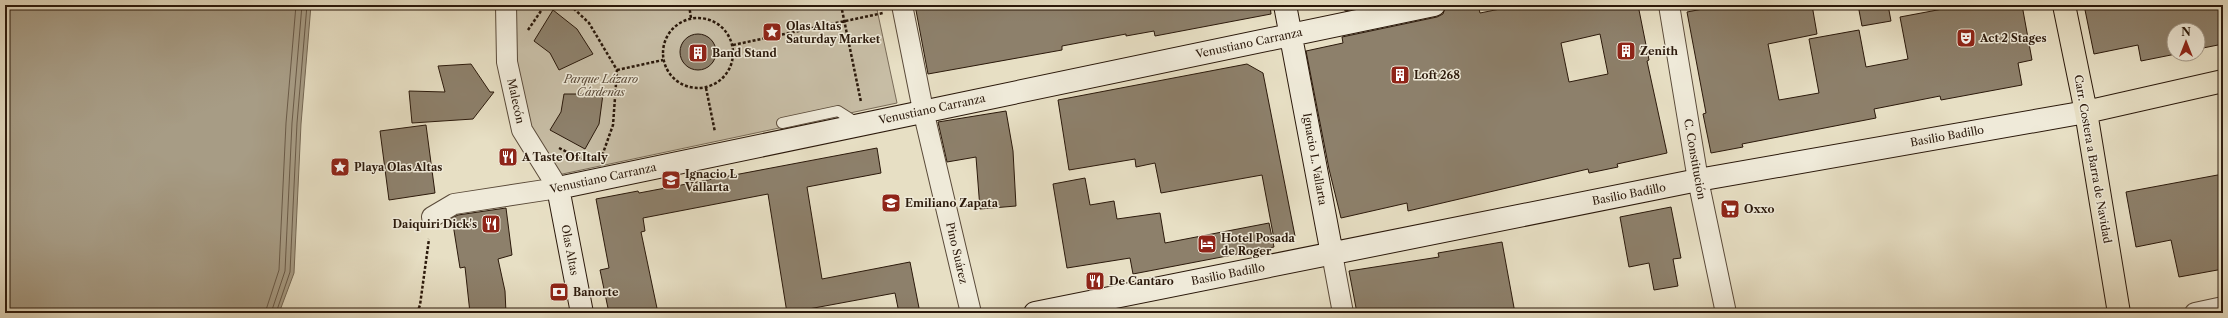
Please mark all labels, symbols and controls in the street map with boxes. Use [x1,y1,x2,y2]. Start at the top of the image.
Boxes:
place label: Olas Altas Saturday Market [786,19,881,46]
place icon: Olas Altas Saturday Market [761,21,783,43]
north arrow [2166,22,2206,62]
street label: Venustiano Carranza [1193,25,1304,61]
text: N [2181,25,2191,39]
theatre icon: Act 2 Stages [1955,27,1977,49]
place label: Act 2 Stages [1979,31,2047,45]
building icon: Zenith [1615,40,1637,62]
building icon: Band Stand [687,42,709,64]
place label: Zenith [1640,44,1678,58]
place label: Band Stand [712,46,778,60]
building icon: Loft 268 [1389,64,1411,86]
place label: Loft 268 [1414,68,1460,82]
park label: Parque Lázaro Cárdenas [563,72,638,99]
street label: Carr. Costera a Barra de Navidad [2071,74,2115,245]
street label: Malecón [504,77,528,125]
street label: Venustiano Carranza [876,91,987,127]
street label: Ignacio L. Vallarta [1300,112,1330,206]
street label: C. Constitución [1681,118,1709,201]
street label: Basilio Badillo [1909,123,1985,149]
restaurant icon: A Taste Of Italy [497,146,519,168]
place label: A Taste Of Italy [521,150,608,164]
place icon: Playa Olas Altas [329,156,351,178]
place label: Playa Olas Altas [354,160,442,174]
street label: Venustiano Carranza [547,160,658,196]
place label: Ignacio L Vallarta [684,167,737,194]
school or university icon: Ignacio L Vallarta [660,169,682,191]
street label: Basilio Badillo [1591,180,1667,208]
school or university icon: Emiliano Zapata [880,192,902,214]
place label: Emiliano Zapata [905,196,999,210]
supermarket icon: Oxxo [1719,198,1741,220]
place label: Oxxo [1744,202,1774,216]
restaurant icon: Daiquiri Dick's [480,213,502,235]
place label: Daiquiri Dick's [393,217,477,231]
street label: Pino Suárez [943,221,971,285]
street label: Olas Altas [558,223,582,277]
place label: Hotel Posada de Roger [1221,231,1296,258]
hotel icon: Hotel Posada de Roger [1196,233,1218,255]
street label: Basilio Badillo [1190,260,1266,288]
restaurant icon: De Cantaro [1084,270,1106,292]
place label: De Cantaro [1109,274,1174,288]
bank icon: Banorte [548,281,570,303]
place label: Banorte [573,285,619,299]

